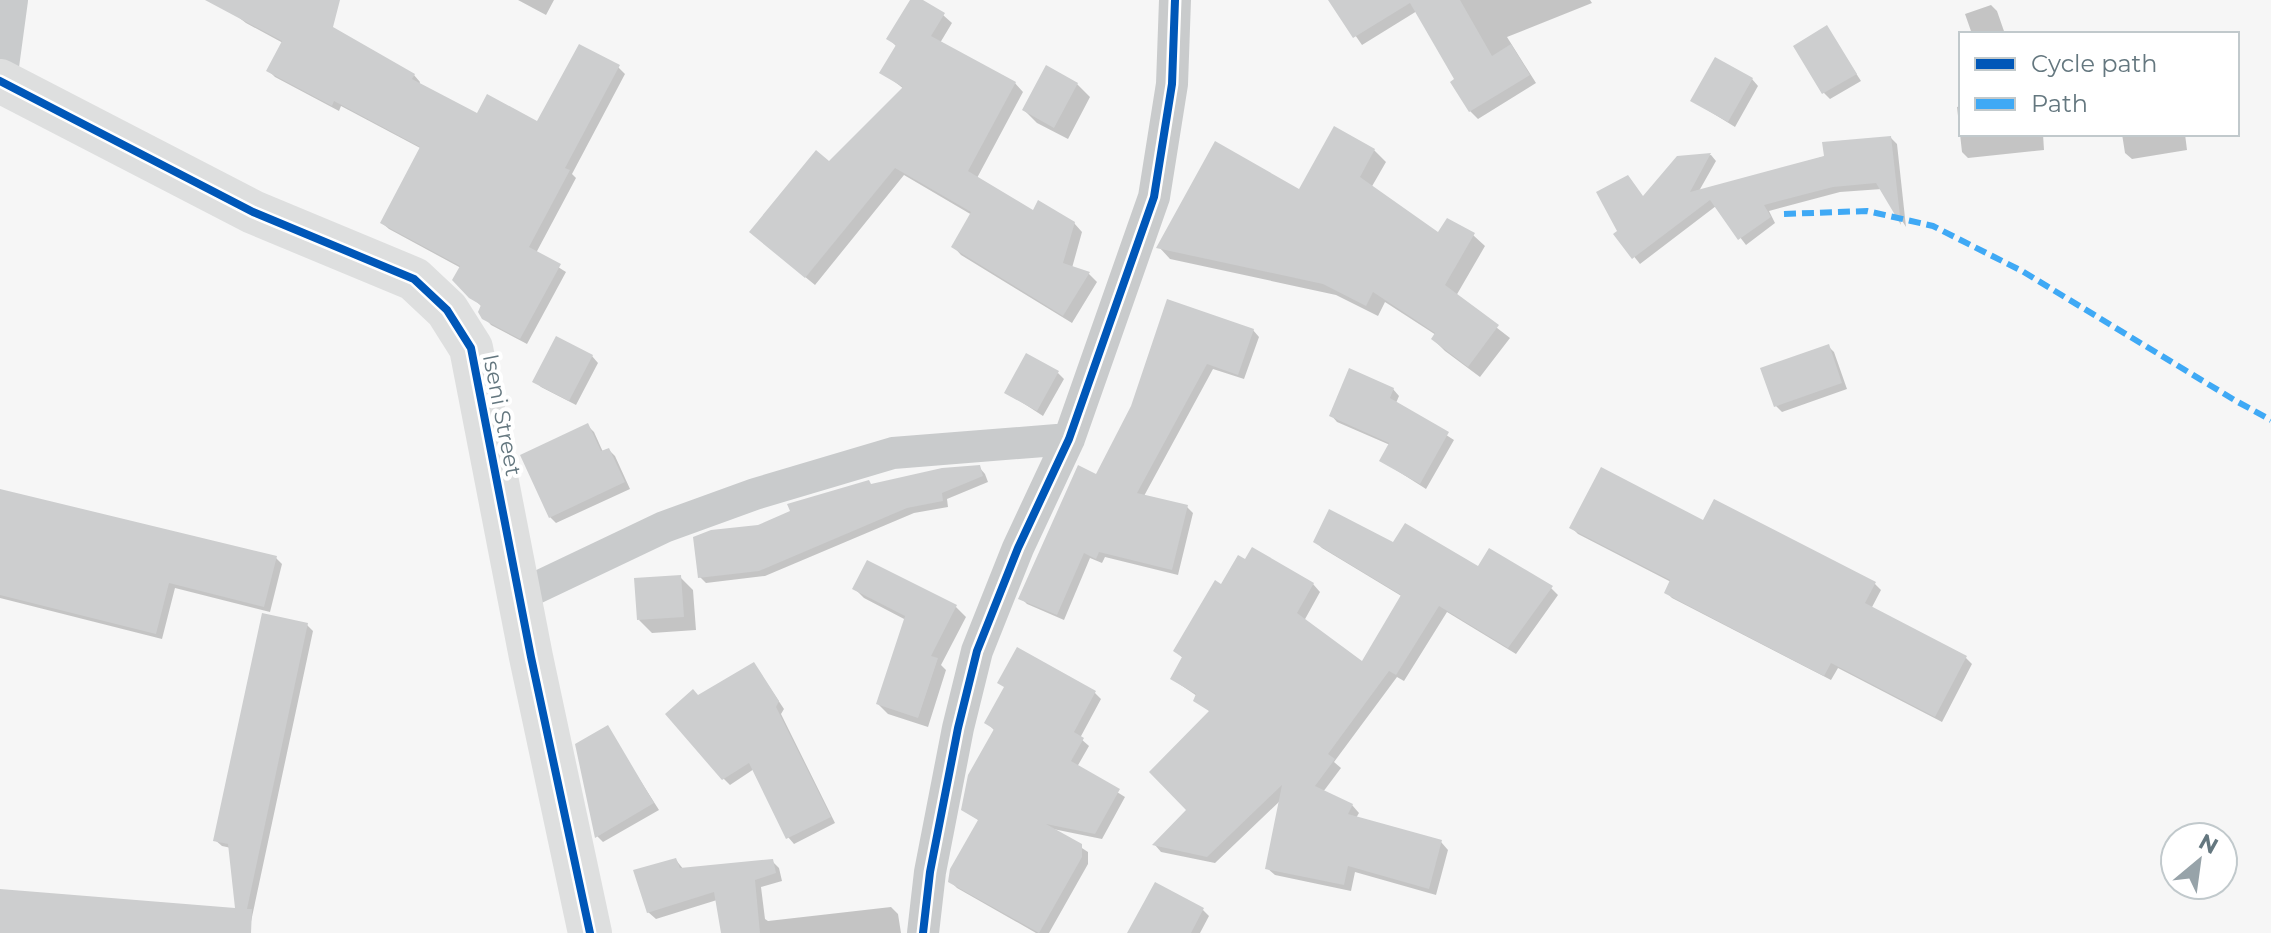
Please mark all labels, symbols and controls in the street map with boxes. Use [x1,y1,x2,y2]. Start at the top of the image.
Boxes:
legend [1959,32,2239,136]
text: Cycle path [2031,49,2158,78]
text: Path [2031,89,2088,118]
street label: Iseni Street [477,352,527,478]
north arrow [2159,821,2239,901]
text: N [2194,828,2223,860]

